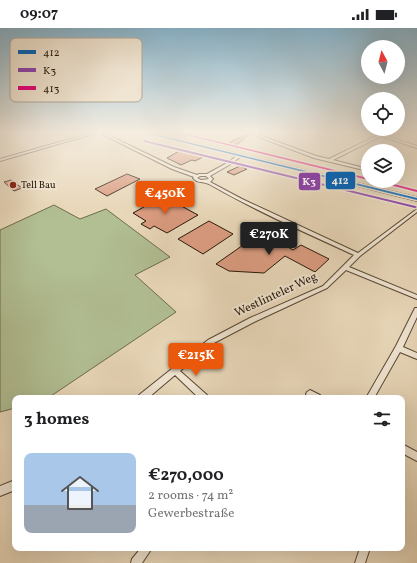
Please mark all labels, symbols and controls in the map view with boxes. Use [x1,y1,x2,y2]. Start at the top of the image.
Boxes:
text: 09:07 [20,4,58,25]
legend [10,38,142,102]
north arrow [361,40,405,84]
map controls [361,40,405,188]
text: 412 [43,46,60,61]
text: K3 [43,64,56,79]
text: 413 [43,82,60,97]
button: locate [361,92,405,136]
button: layers [361,144,405,188]
line badge: 412 [325,171,356,190]
line badge: K3 [298,172,321,191]
text: 412 [332,174,349,189]
text: K3 [302,175,316,190]
place label: Tell Bau [21,178,56,192]
marker: Tell Bau [8,180,18,190]
pin: €450K [137,181,193,215]
text: €450K [145,185,185,203]
pin: €270K [241,222,297,256]
text: €270K [249,226,289,244]
street label: Westlinteler Weg [232,269,320,321]
pin: €215K [168,343,224,377]
text: €215K [177,347,215,365]
text: 3 homes [24,408,89,431]
icon: filters [371,408,393,430]
text: €270,000 [148,464,224,487]
icon: home [56,469,104,517]
text: 2 rooms · 74 m² [148,487,233,505]
text: Gewerbestraße [148,505,234,523]

